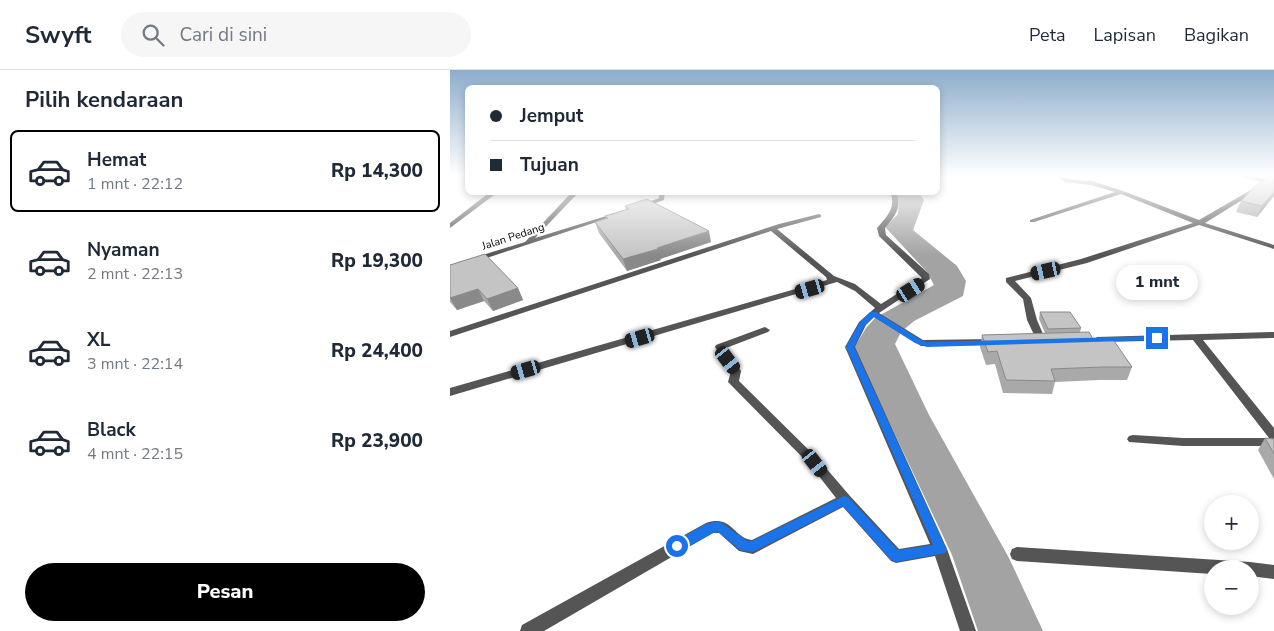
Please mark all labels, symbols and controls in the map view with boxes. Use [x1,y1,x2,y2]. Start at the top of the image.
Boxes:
search box [121,12,471,57]
text: Swyft [25,19,91,51]
icon: search [139,21,167,49]
text: Cari di sini [179,22,267,48]
text: Peta [1029,23,1065,47]
text: Lapisan [1093,23,1156,47]
text: Bagikan [1184,23,1249,47]
text: Pilih kendaraan [25,85,183,115]
text: Jemput [520,103,583,129]
text: Hemat [87,147,146,173]
icon: car [27,149,72,194]
text: Tujuan [520,152,579,178]
text: Rp 14,300 [331,158,423,184]
text: 1 mnt · 22:12 [87,173,183,195]
street label: Jalan Pedang [479,219,546,254]
text: Nyaman [87,237,160,263]
icon: car [27,239,72,284]
text: Rp 19,300 [331,248,423,274]
car [1029,260,1062,282]
text: 2 mnt · 22:13 [87,263,183,285]
callout: 1 mnt [1116,266,1198,300]
text: 1 mnt [1135,271,1179,293]
car [894,276,927,304]
car [793,278,826,300]
text: XL [87,327,110,353]
car [623,327,656,349]
route end [1146,327,1168,349]
icon: car [27,329,72,374]
text: Rp 24,400 [331,338,423,364]
car [712,344,743,376]
text: 3 mnt · 22:14 [87,353,183,375]
car [509,359,542,381]
text: Black [87,417,136,443]
icon: car [27,419,72,464]
text: Rp 23,900 [331,428,423,454]
text: 4 mnt · 22:15 [87,443,183,465]
car [799,447,830,479]
map controls [1204,495,1259,615]
button: + [1204,495,1259,550]
route start [666,535,688,557]
button: − [1204,560,1259,615]
button: Pesan [25,563,425,621]

